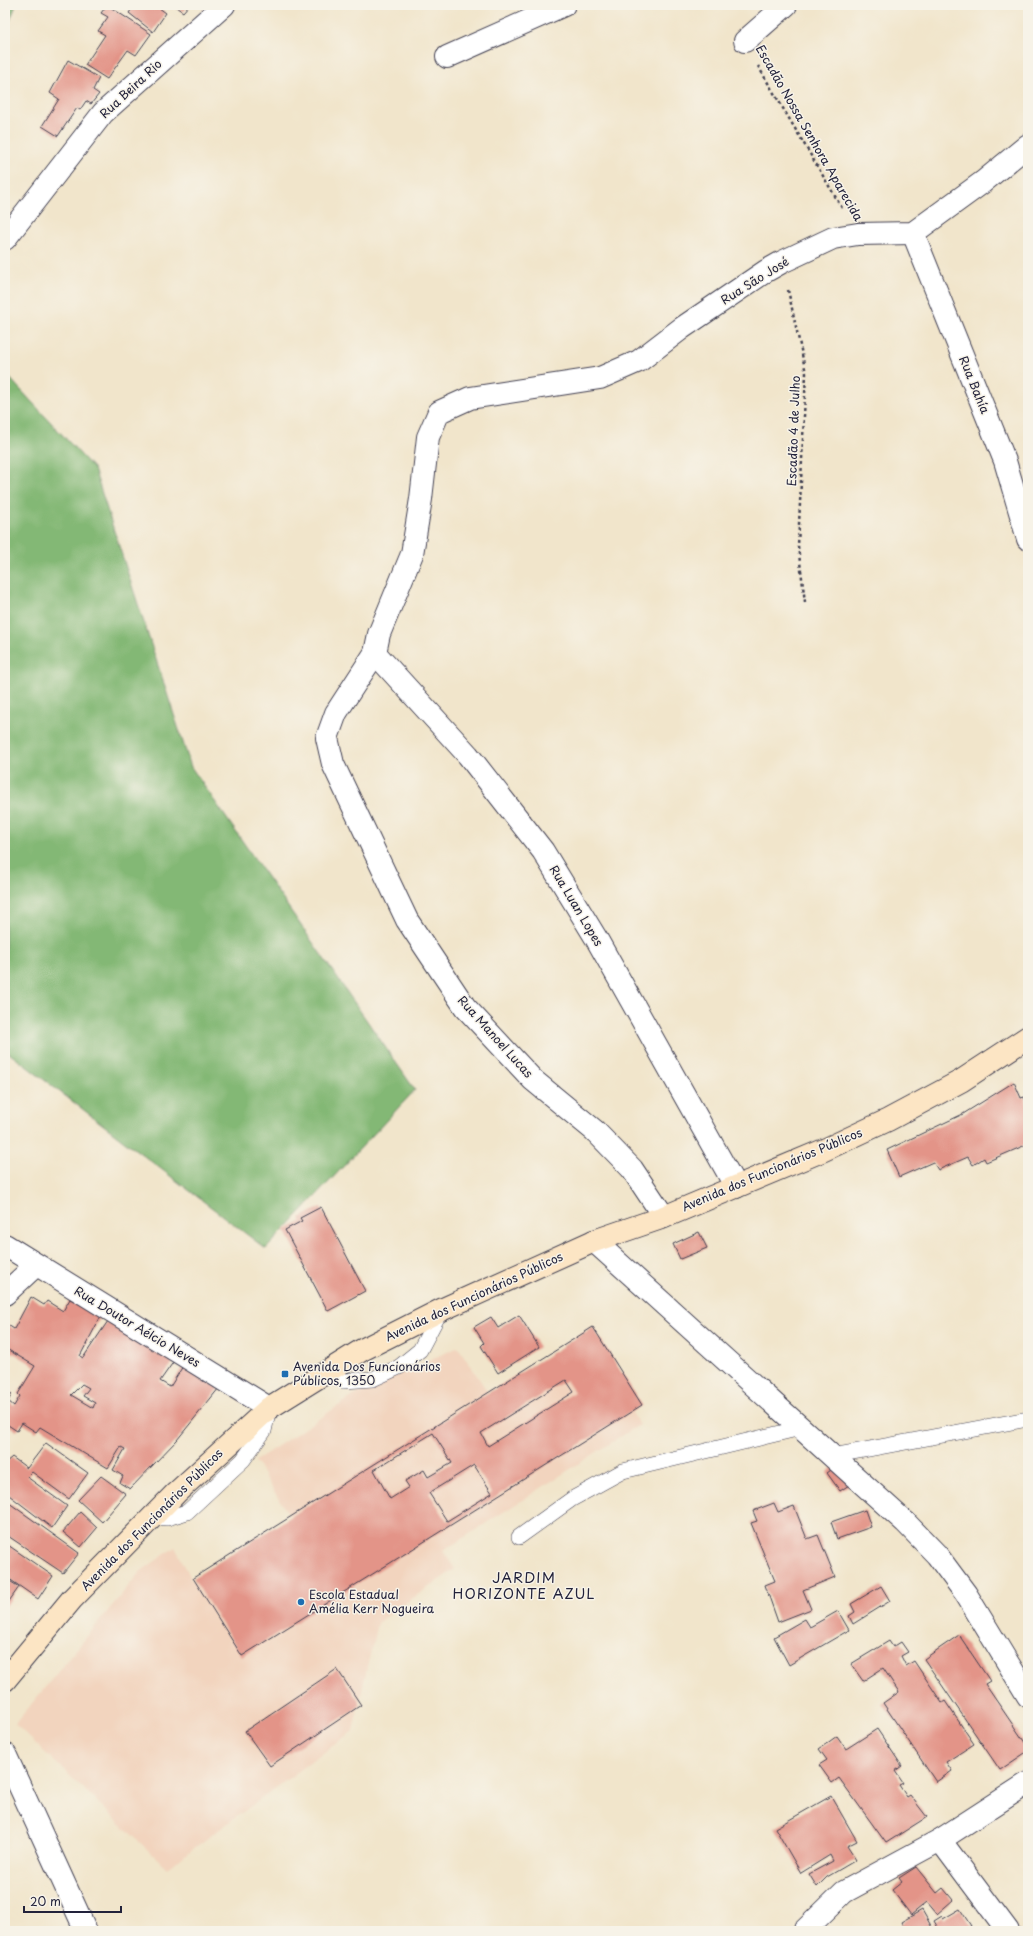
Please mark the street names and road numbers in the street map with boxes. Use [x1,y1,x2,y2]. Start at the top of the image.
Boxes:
street label: Escadão Nossa Senhora Aparecida [752,41,868,224]
street label: Rua Beira Rio [95,54,166,122]
street label: Rua São José [717,252,792,308]
street label: Rua Bahía [955,353,995,417]
street label: Escadão 4 de Julho [782,375,804,487]
street label: Rua Luan Lopes [546,862,608,950]
street label: Rua Manoel Lucas [454,991,538,1082]
street label: Avenida dos Funcionários Públicos [679,1123,865,1215]
street label: Avenida dos Funcionários Públicos [382,1247,566,1345]
street label: Rua Doutor Aélcio Neves [71,1281,204,1371]
street label: Avenida dos Funcionários Públicos [76,1444,227,1594]

